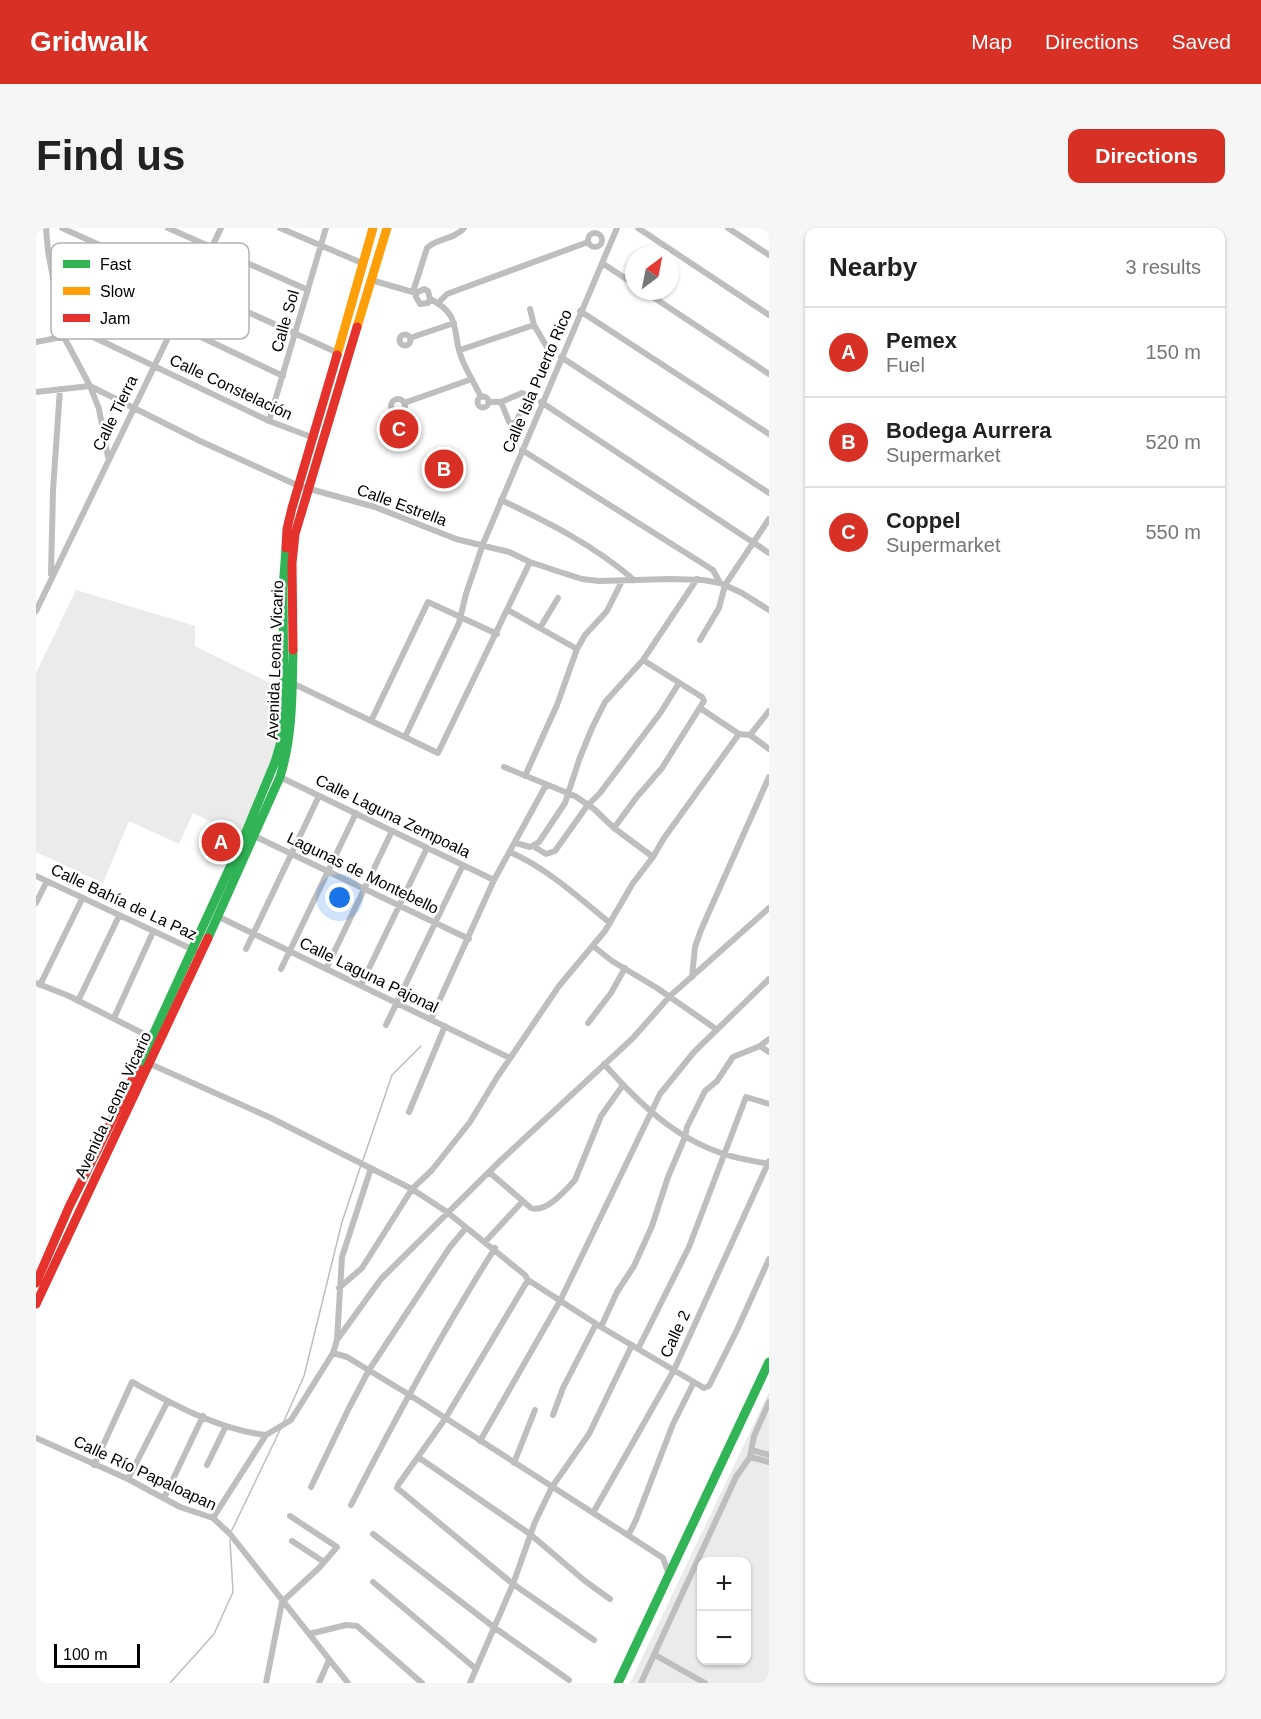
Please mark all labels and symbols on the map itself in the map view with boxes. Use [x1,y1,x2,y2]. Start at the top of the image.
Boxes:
legend [51,243,249,339]
north arrow [625,246,679,300]
text: Fast [100,256,132,273]
text: Slow [100,283,135,300]
street label: Calle Sol [268,288,302,354]
street label: Calle Isla Puerto Rico [499,307,575,455]
text: Jam [100,310,130,327]
street label: Calle Constelación [167,351,295,423]
street label: Calle Tierra [89,372,141,453]
pin: C [380,406,418,452]
pin: B [424,446,464,492]
street label: Calle Estrella [355,481,449,529]
street label: Avenida Leona Vicario [264,580,286,740]
street label: Calle Laguna Zempoala [313,771,473,861]
pin: A [202,820,240,864]
street label: Lagunas de Montebello [285,829,442,917]
street label: Calle Bahía de La Paz [48,861,200,943]
your location [325,883,354,912]
street label: Calle Laguna Pajonal [297,934,441,1016]
street label: Avenida Leona Vicario [72,1029,154,1181]
street label: Calle 2 [657,1308,693,1360]
street label: Calle Río Papaloapan [71,1432,219,1514]
scale bar [54,1641,140,1668]

